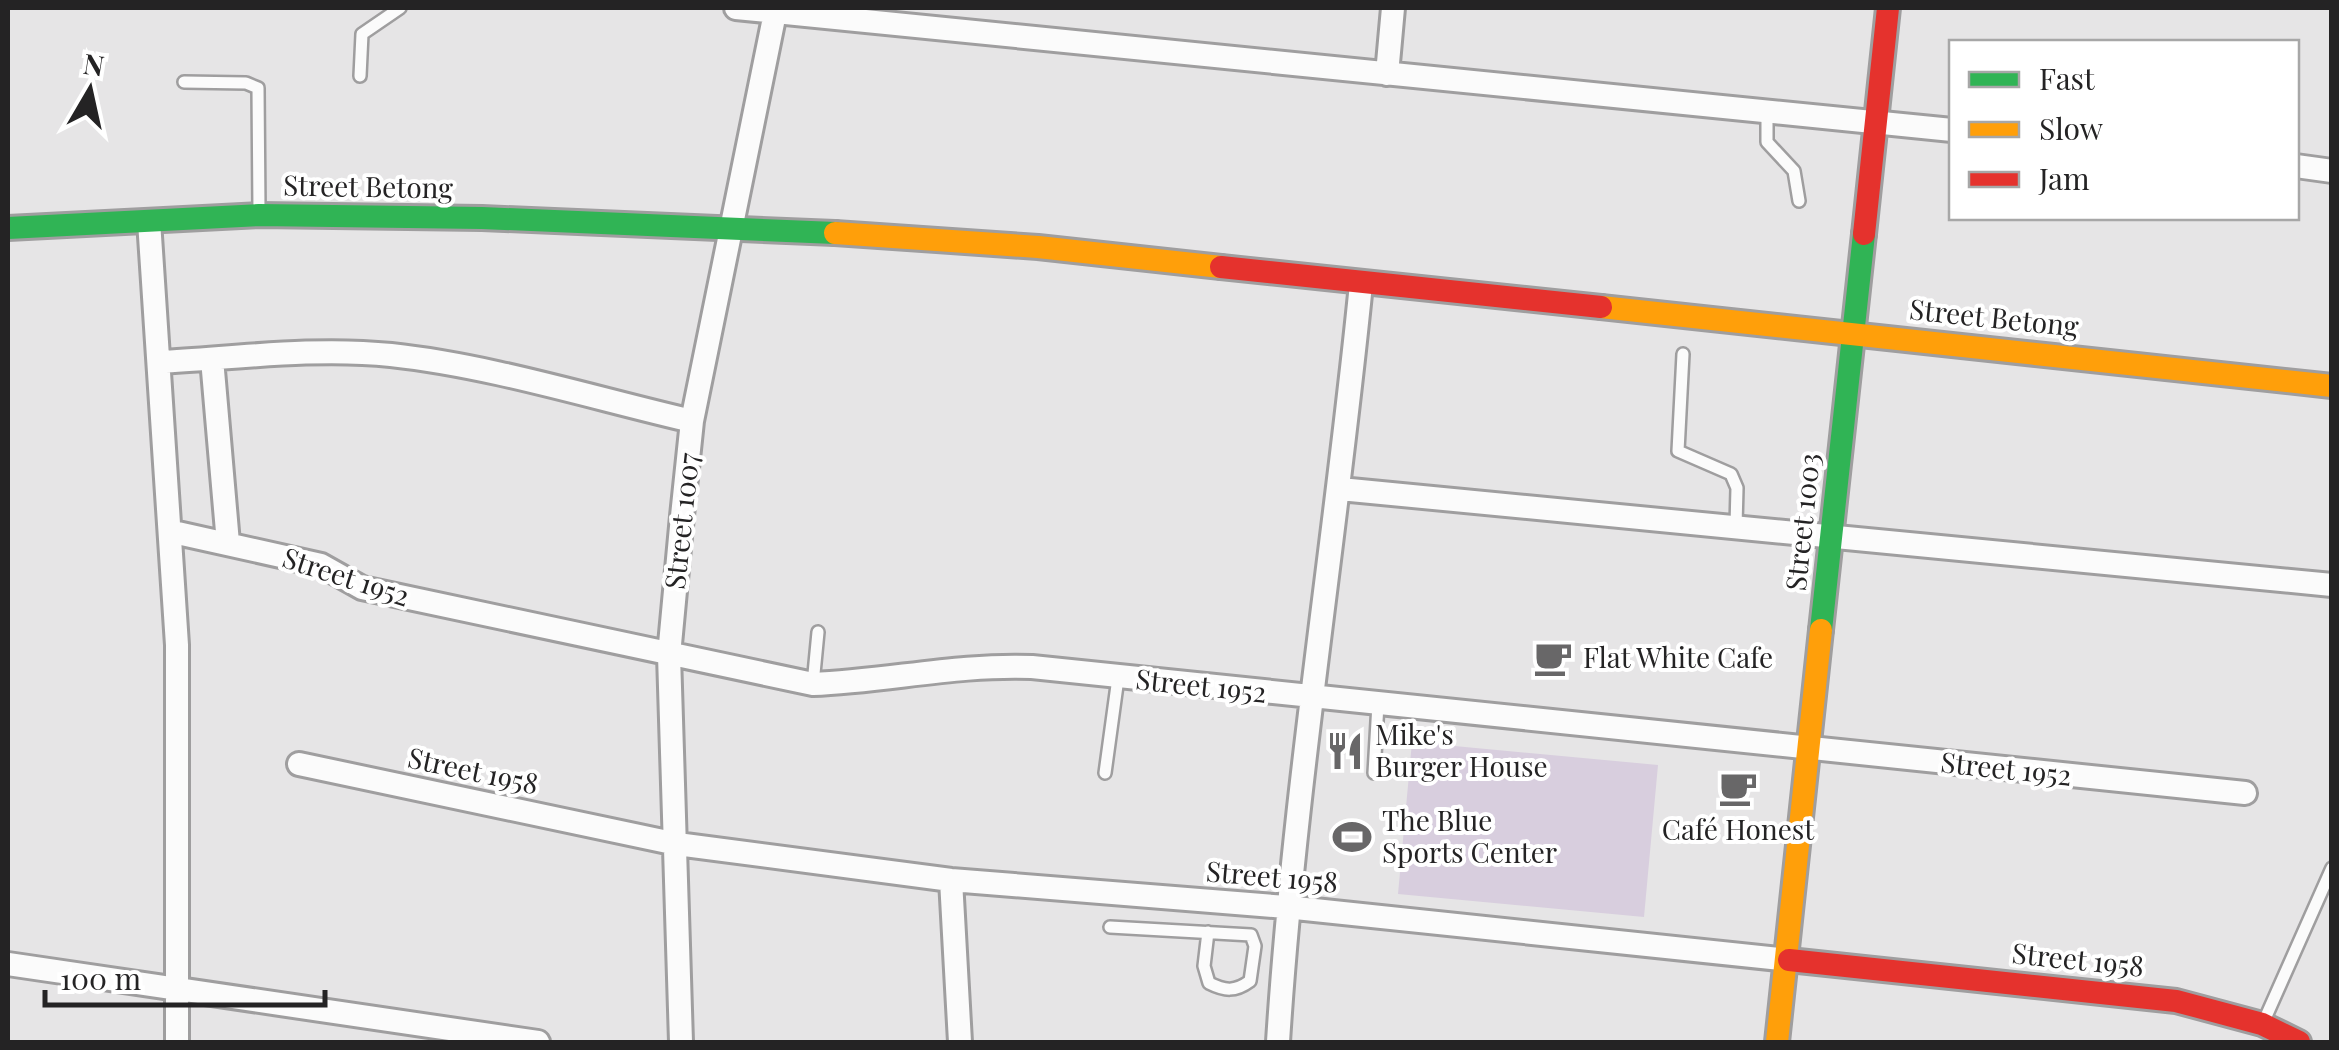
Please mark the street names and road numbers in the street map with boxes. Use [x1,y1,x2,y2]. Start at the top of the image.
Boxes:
street label: Street Betong [283,166,453,205]
street label: Street Betong [1908,289,2081,344]
street label: Street 1007 [655,450,706,591]
street label: Street 1003 [1776,451,1827,593]
street label: Street 1952 [278,538,415,613]
street label: Street 1952 [1134,659,1268,710]
street label: Street 1958 [405,738,542,801]
street label: Street 1952 [1939,742,2073,793]
street label: Street 1958 [1205,851,1340,900]
street label: Street 1958 [2010,933,2146,984]

